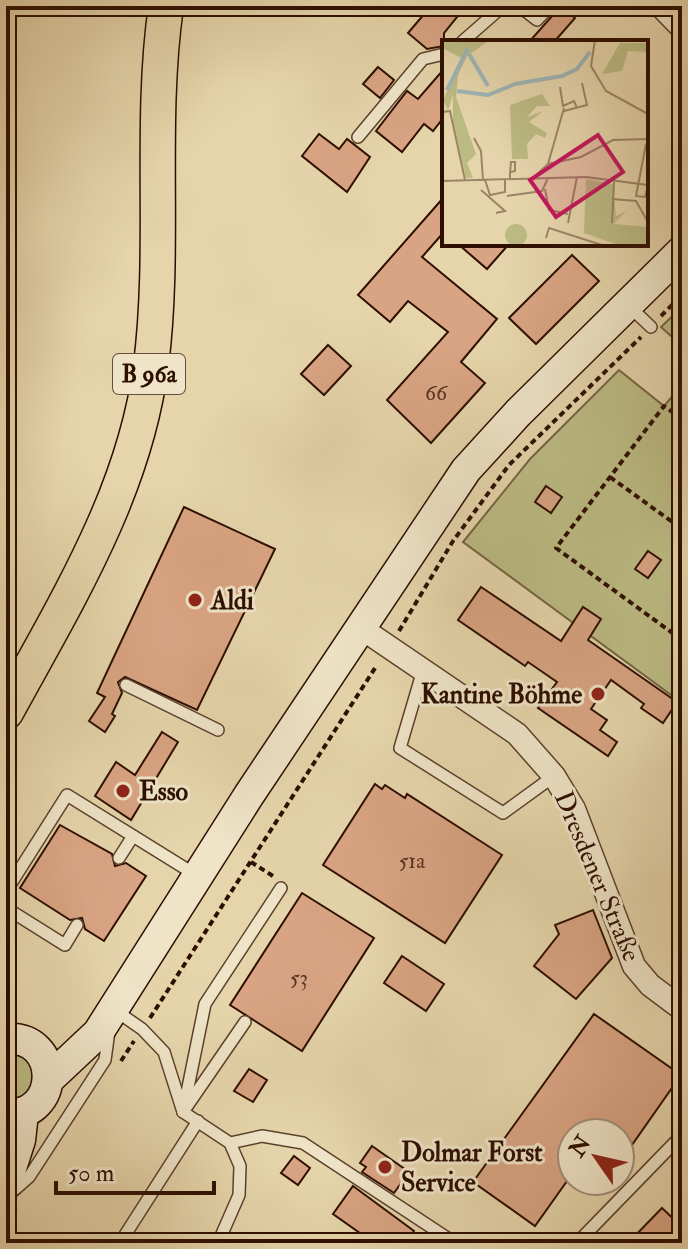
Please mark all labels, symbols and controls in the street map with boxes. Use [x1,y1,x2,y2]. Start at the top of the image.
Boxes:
inset map [442,40,648,246]
road number: B 96a [113,354,185,394]
house number: 66 [425,379,449,407]
place label: Aldi [210,585,254,617]
marker: Aldi [186,591,204,609]
place label: Kantine Böhme [421,679,582,711]
marker: Kantine Böhme [589,685,607,703]
place label: Esso [139,776,189,808]
marker: Esso [114,782,132,800]
street label: Dresdener Straße [547,786,647,966]
house number: 51a [399,847,426,875]
house number: 53 [290,964,308,992]
north arrow [556,1117,636,1197]
text: N [563,1130,598,1163]
place label: Dolmar Forst Service [401,1137,543,1199]
scale bar [56,1145,214,1195]
text: 50 m [68,1158,115,1189]
marker: Dolmar Forst Service [376,1158,394,1176]

